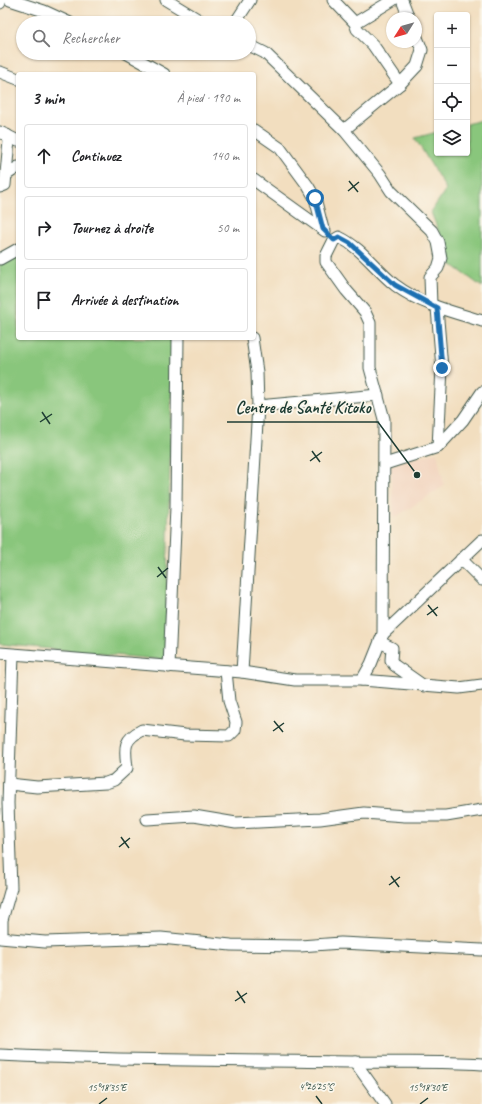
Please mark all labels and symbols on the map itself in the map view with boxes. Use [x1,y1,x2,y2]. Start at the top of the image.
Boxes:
north arrow [386,12,422,48]
route start [306,189,324,207]
route end [433,359,451,377]
callout: Centre de Santé Kitoko [227,393,378,422]
text: Centre de Santé Kitoko [235,397,372,418]
text: 4°26'25"S [299,1080,335,1093]
text: 15°18'35"E [88,1081,128,1094]
text: 15°18'30"E [409,1081,449,1094]

